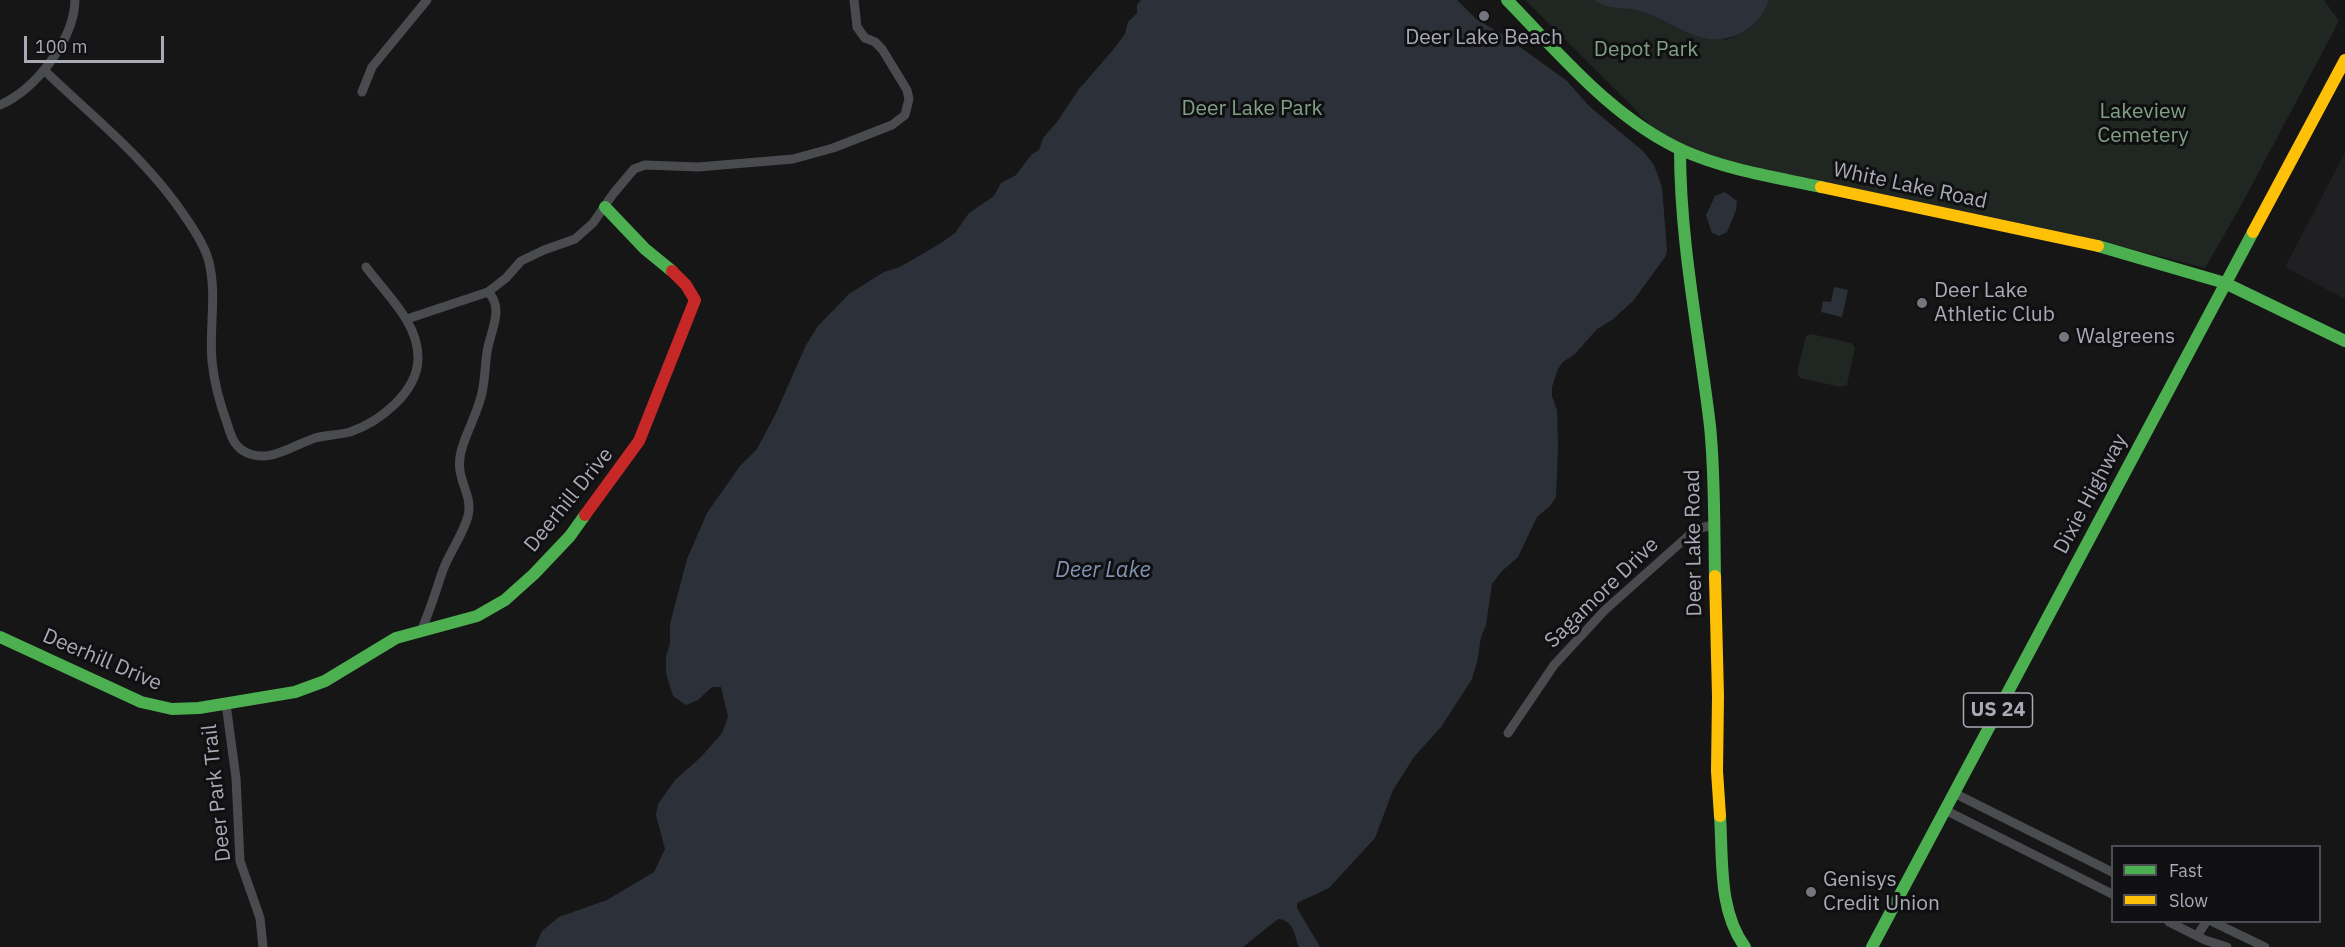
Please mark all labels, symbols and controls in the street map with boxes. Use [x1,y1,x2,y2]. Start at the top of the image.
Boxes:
marker: Deer Lake Beach [1477,9,1491,23]
scale bar [27,24,166,62]
place label: Deer Lake Beach [1405,25,1563,51]
text: 100 m [35,35,87,58]
park label: Depot Park [1594,37,1698,63]
park label: Deer Lake Park [1181,96,1323,122]
park label: Lakeview Cemetery [2097,99,2189,149]
street label: White Lake Road [1831,157,1989,215]
place label: Deer Lake Athletic Club [1934,278,2055,328]
marker: Deer Lake Athletic Club [1915,296,1929,310]
place label: Walgreens [2076,324,2175,350]
marker: Walgreens [2057,330,2071,344]
street label: Dixie Highway [2049,430,2133,558]
street label: Deerhill Drive [519,443,619,557]
street label: Deer Lake Road [1680,469,1708,617]
street label: Sagamore Drive [1540,532,1664,654]
water label: Deer Lake [1055,558,1151,584]
street label: Deerhill Drive [39,624,165,696]
road number: US 24 [1964,693,2032,727]
street label: Deer Park Trail [197,723,237,863]
legend [2111,845,2321,923]
text: Fast [2169,859,2203,882]
place label: Genisys Credit Union [1823,867,1940,917]
marker: Genisys Credit Union [1804,885,1818,899]
text: Slow [2169,889,2208,912]

